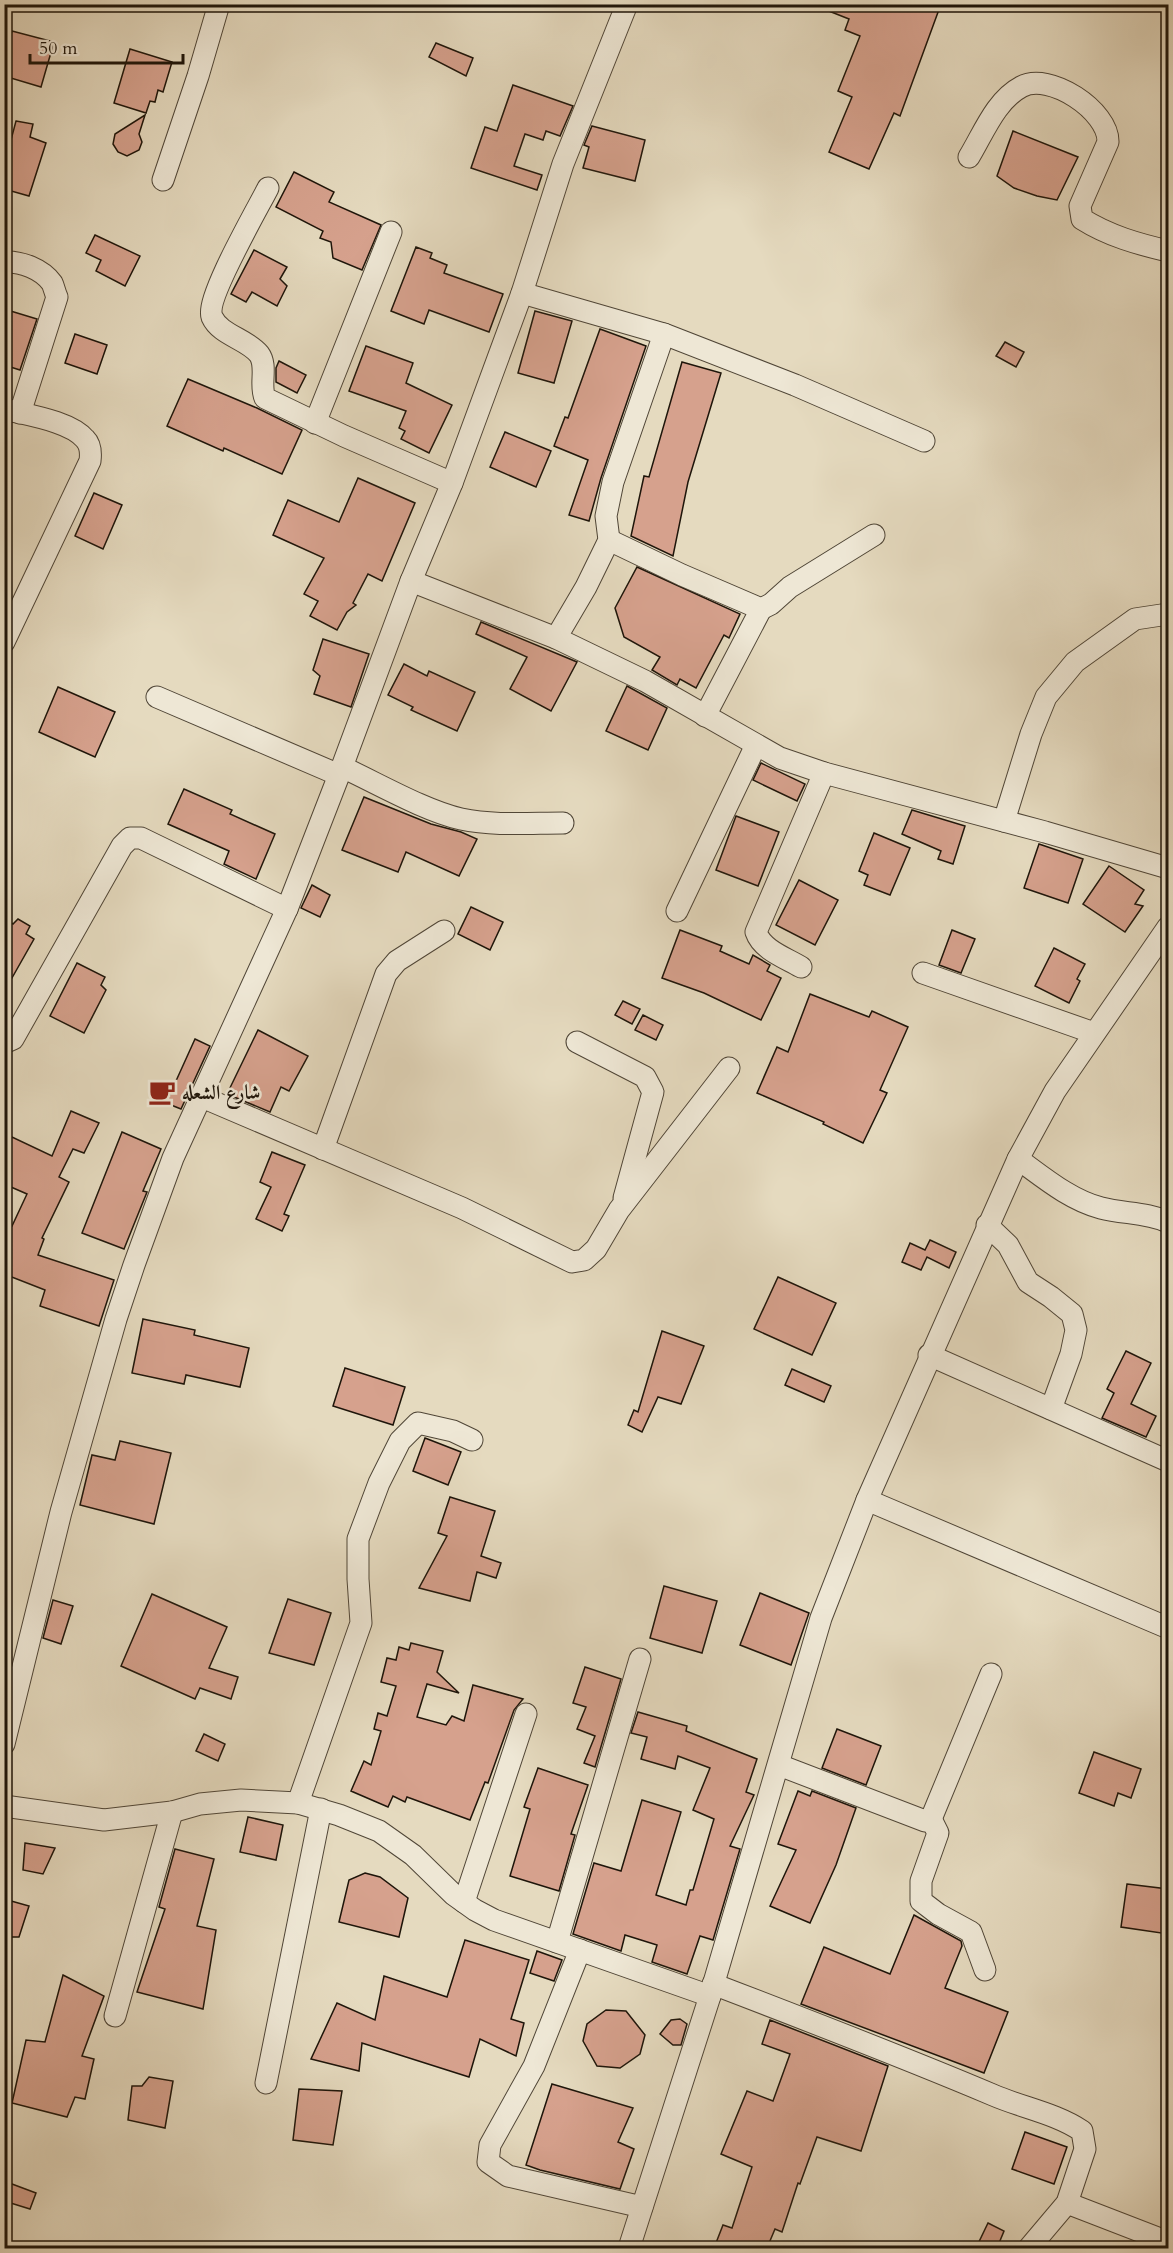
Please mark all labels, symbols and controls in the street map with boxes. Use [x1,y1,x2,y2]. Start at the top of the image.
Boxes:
scale bar [30,27,183,65]
text: 50 m [39,36,78,61]
cafe icon: شارع الشعله [147,1077,177,1107]
place label: شارع الشعله [182,1079,260,1109]

